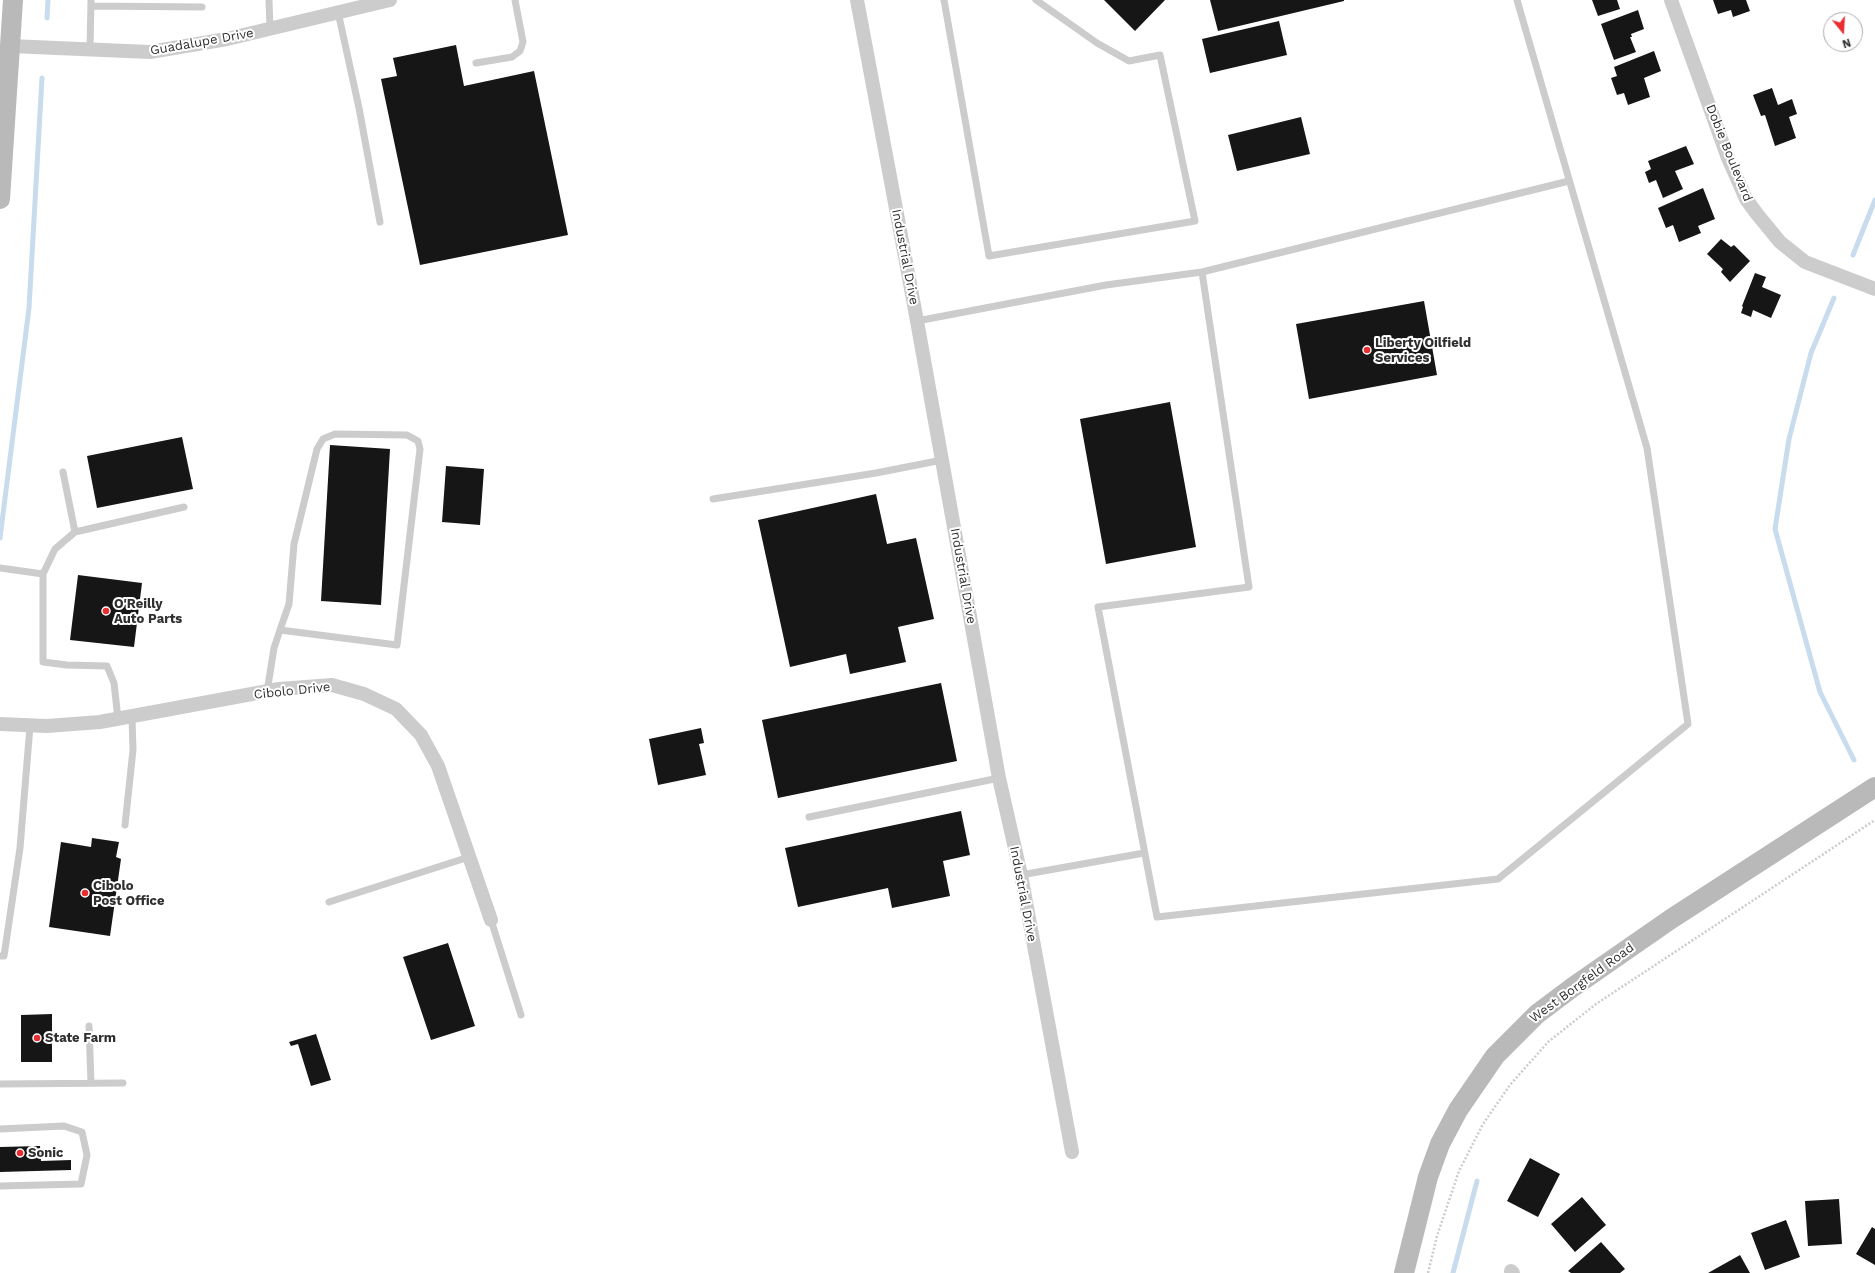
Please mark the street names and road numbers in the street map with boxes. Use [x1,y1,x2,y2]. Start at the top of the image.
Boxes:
street label: Guadalupe Drive [149,25,255,59]
street label: Dobie Boulevard [1702,102,1756,204]
street label: Industrial Drive [888,208,922,306]
street label: Industrial Drive [947,527,979,625]
street label: Cibolo Drive [253,679,331,703]
street label: Industrial Drive [1006,845,1040,943]
street label: West Borgfeld Road [1527,940,1637,1026]

